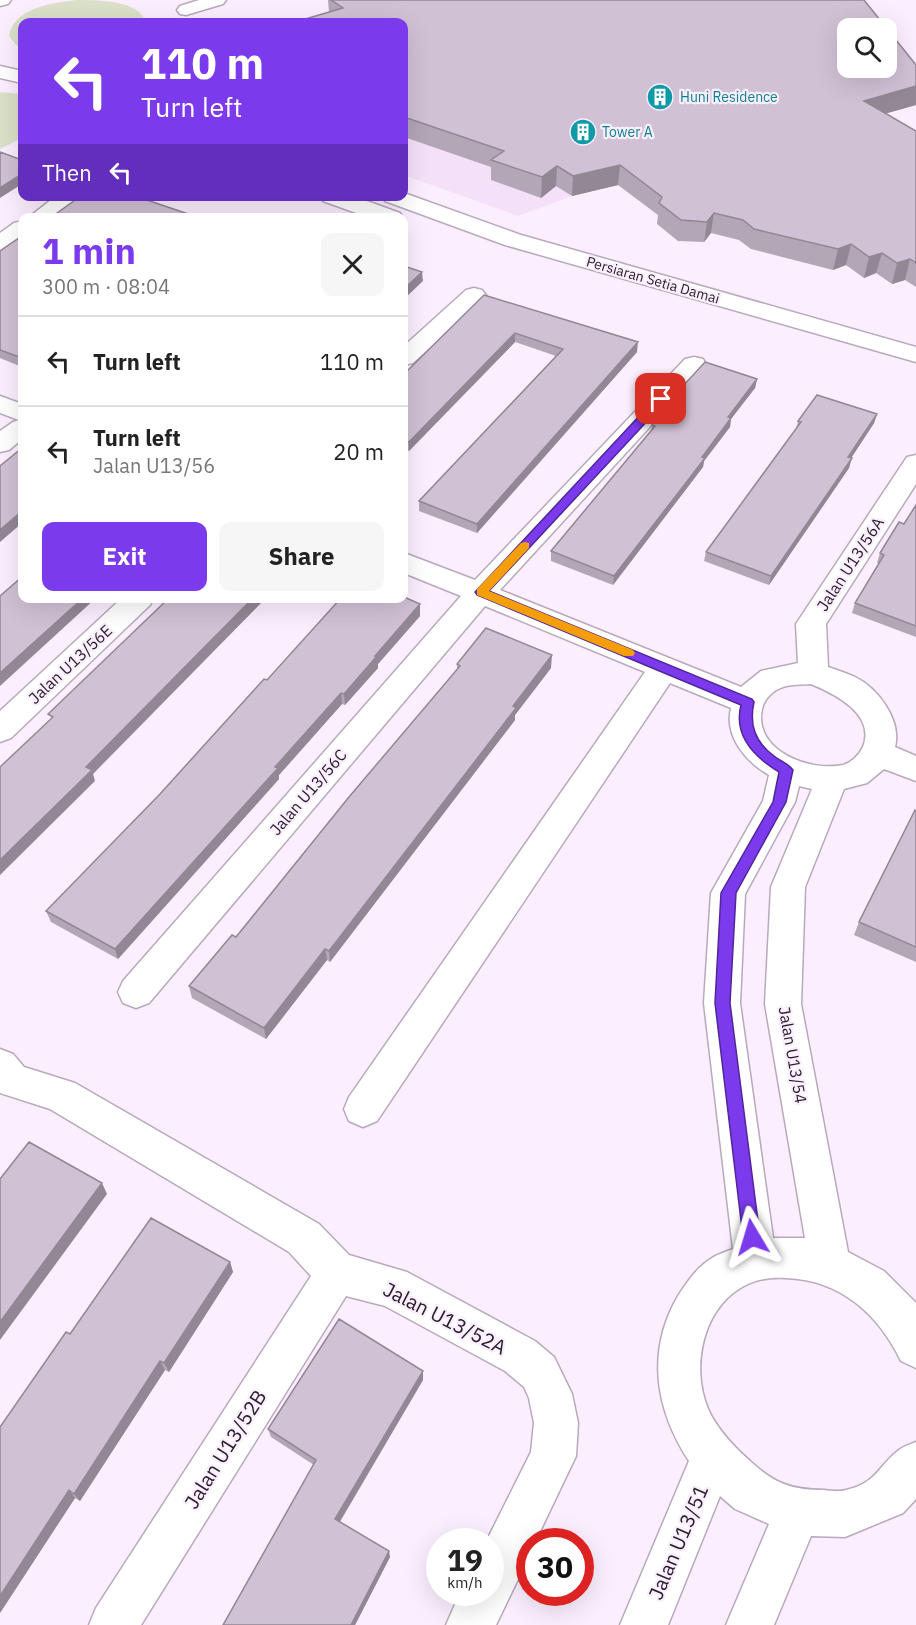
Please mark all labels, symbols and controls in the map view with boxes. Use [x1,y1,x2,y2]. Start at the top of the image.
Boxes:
map controls [837,18,897,78]
button: search [837,18,897,78]
text: 110 m [141,36,264,91]
icon: left [42,42,120,120]
building icon: Huni Residence [645,82,675,112]
place label: Huni Residence [680,88,778,106]
text: Turn left [141,89,242,124]
building icon: Tower A [568,117,598,147]
place label: Tower A [602,123,653,141]
icon: left [104,156,137,189]
text: Then [42,158,92,187]
text: 1 min [42,227,136,274]
button: close [321,233,384,296]
street label: Persiaran Setia Damai [584,252,722,308]
text: 300 m · 08:04 [42,273,170,300]
icon: left [42,345,75,378]
text: Turn left [93,347,181,376]
text: 110 m [320,347,384,376]
pin [635,373,686,424]
icon: arrive [644,382,677,415]
text: Turn left [93,423,181,452]
icon: left [42,435,75,468]
text: 20 m [333,437,384,466]
text: Jalan U13/56 [93,452,215,479]
street label: Jalan U13/56A [812,513,888,615]
button: Exit [42,522,207,591]
button: Share [219,522,384,591]
street label: Jalan U13/56E [24,620,116,708]
street label: Jalan U13/56C [265,745,351,839]
street label: Jalan U13/54 [775,1005,811,1105]
position arrow [720,1205,784,1269]
street label: Jalan U13/52A [379,1275,511,1361]
street label: Jalan U13/52B [178,1384,272,1514]
street label: Jalan U13/51 [642,1480,714,1604]
speed limit sign: 30 [516,1528,594,1606]
text: 19 [447,1540,483,1579]
text: km/h [447,1573,483,1592]

